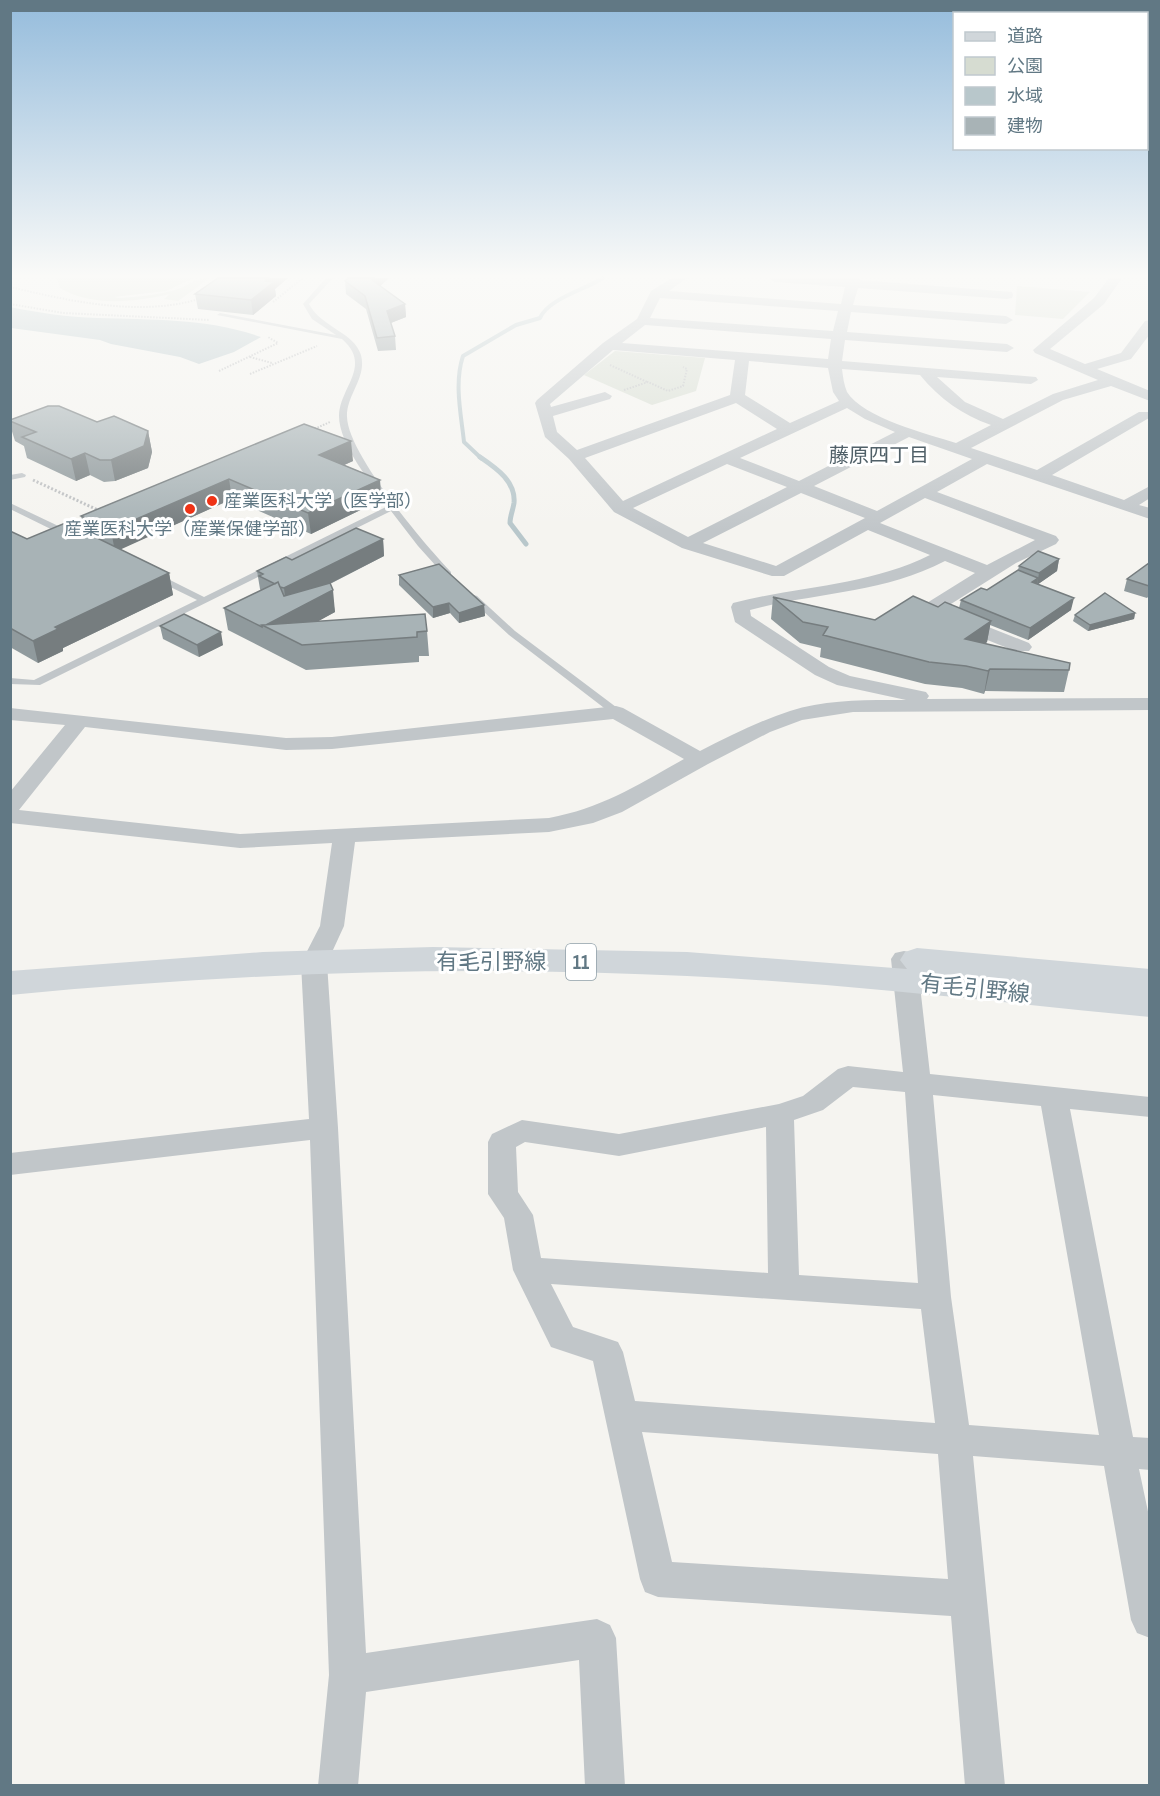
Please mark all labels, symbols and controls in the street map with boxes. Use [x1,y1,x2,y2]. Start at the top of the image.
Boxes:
legend [953,12,1148,150]
text: 道路 [1007,26,1043,47]
text: 公園 [1007,56,1043,77]
text: 水域 [1007,86,1043,107]
text: 建物 [1007,116,1043,137]
district label: 藤原四丁目 [829,444,929,468]
place label: 産業医科大学（医学部） [224,491,422,512]
marker: 産業医科大学（医学部） [205,494,219,508]
marker: 産業医科大学（産業保健学部） [183,502,197,516]
place label: 産業医科大学（産業保健学部） [64,519,316,540]
road number: 11 [566,944,596,980]
street label: 有毛引野線 [436,949,546,976]
street label: 有毛引野線 [919,970,1031,1009]

